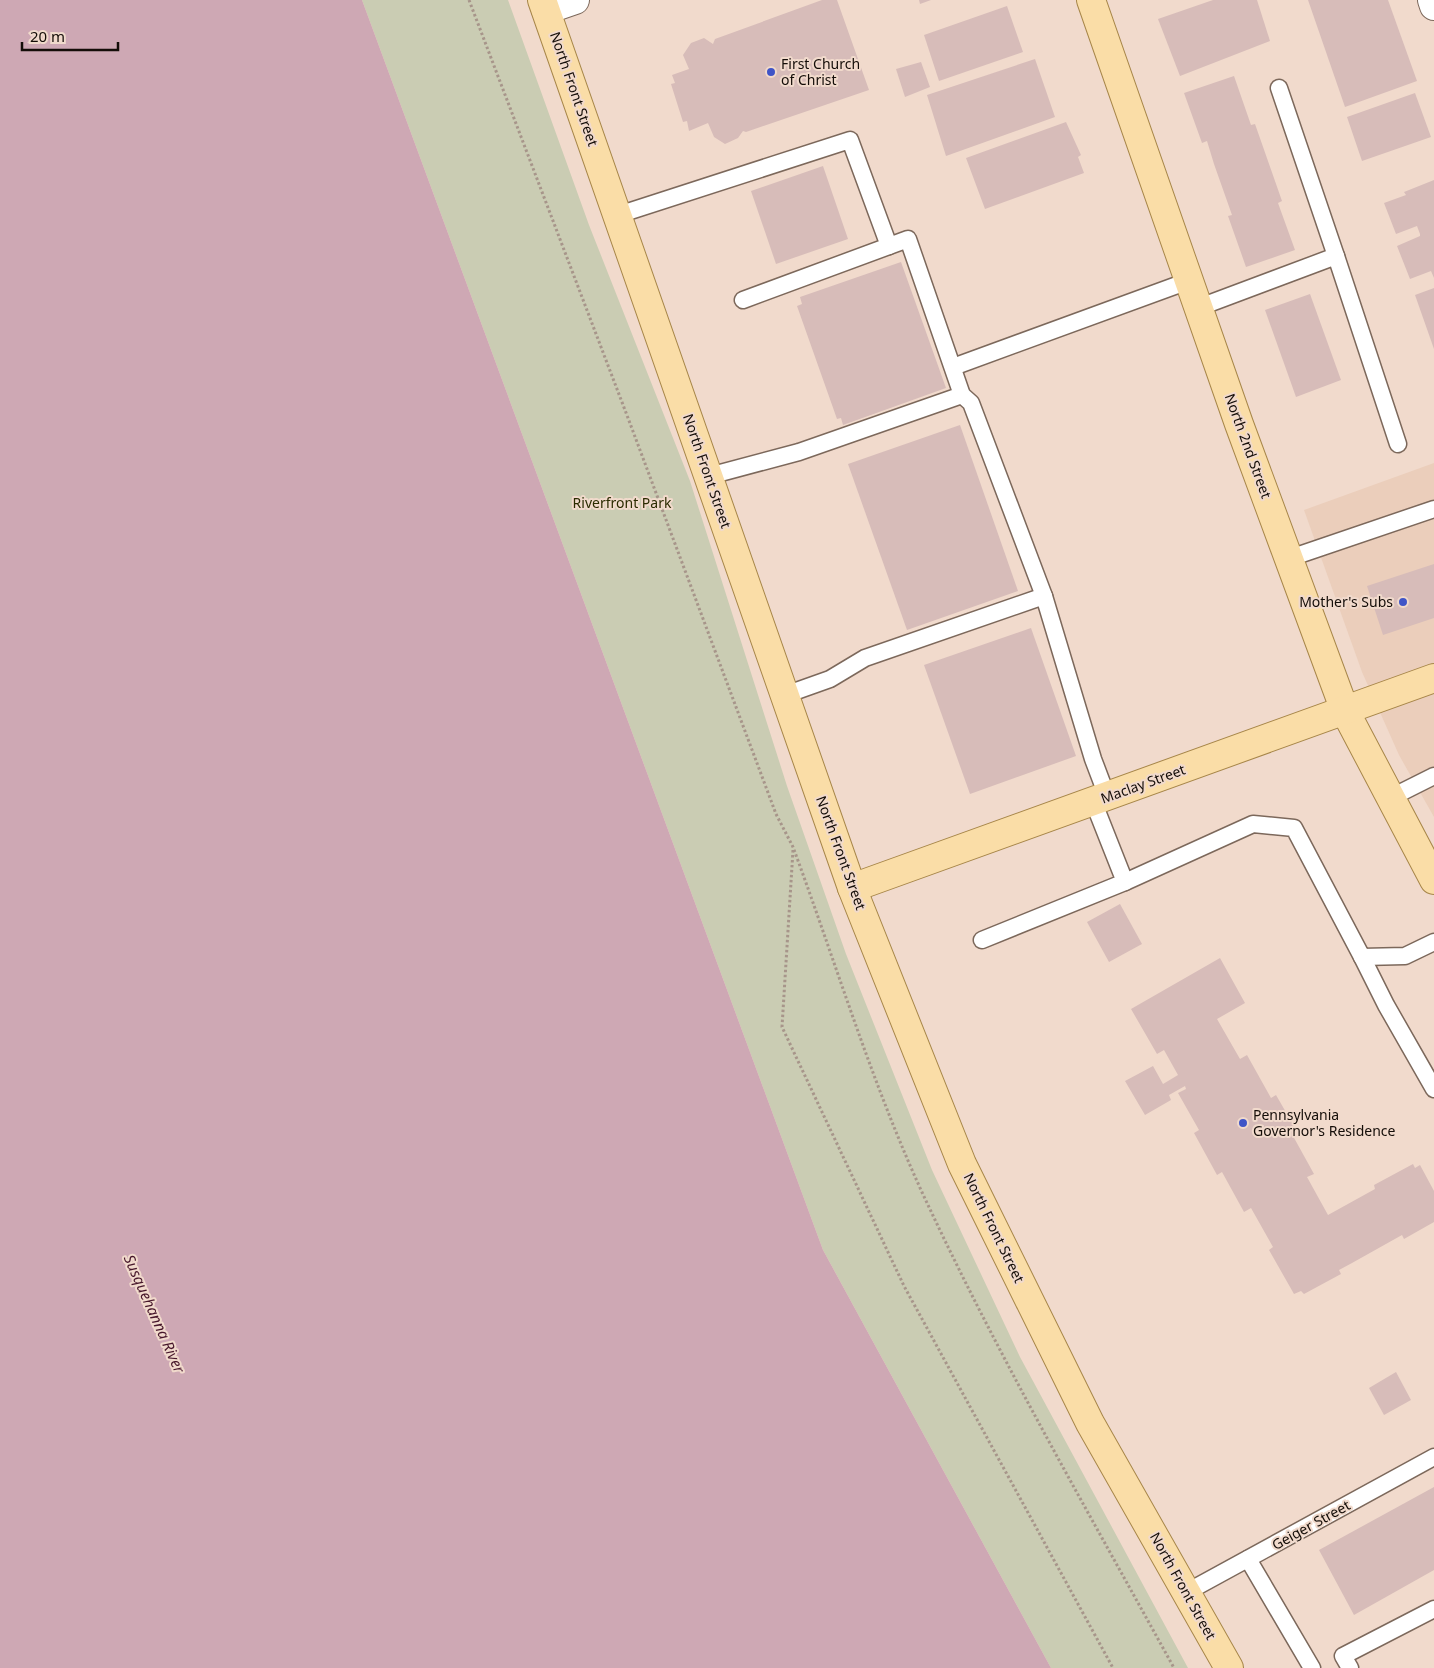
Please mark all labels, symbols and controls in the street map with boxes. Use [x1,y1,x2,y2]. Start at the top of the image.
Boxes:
scale bar [22,20,119,52]
text: 20 m [30,26,65,46]
street label: North Front Street [546,29,603,149]
place label: First Church of Christ [781,54,860,89]
marker: First Church of Christ [765,66,777,78]
street label: North 2nd Street [1221,391,1276,501]
street label: North Front Street [679,411,736,531]
park label: Riverfront Park [573,493,672,512]
place label: Mother's Subs [1299,592,1393,611]
marker: Mother's Subs [1397,596,1409,608]
street label: Maclay Street [1098,759,1188,808]
street label: North Front Street [812,793,871,912]
place label: Pennsylvania Governor's Residence [1253,1105,1396,1140]
marker: Pennsylvania Governor's Residence [1237,1117,1249,1129]
street label: North Front Street [960,1170,1029,1286]
water label: Susquehanna River [120,1251,190,1377]
street label: Geiger Street [1268,1495,1353,1554]
street label: North Front Street [1146,1529,1221,1643]

